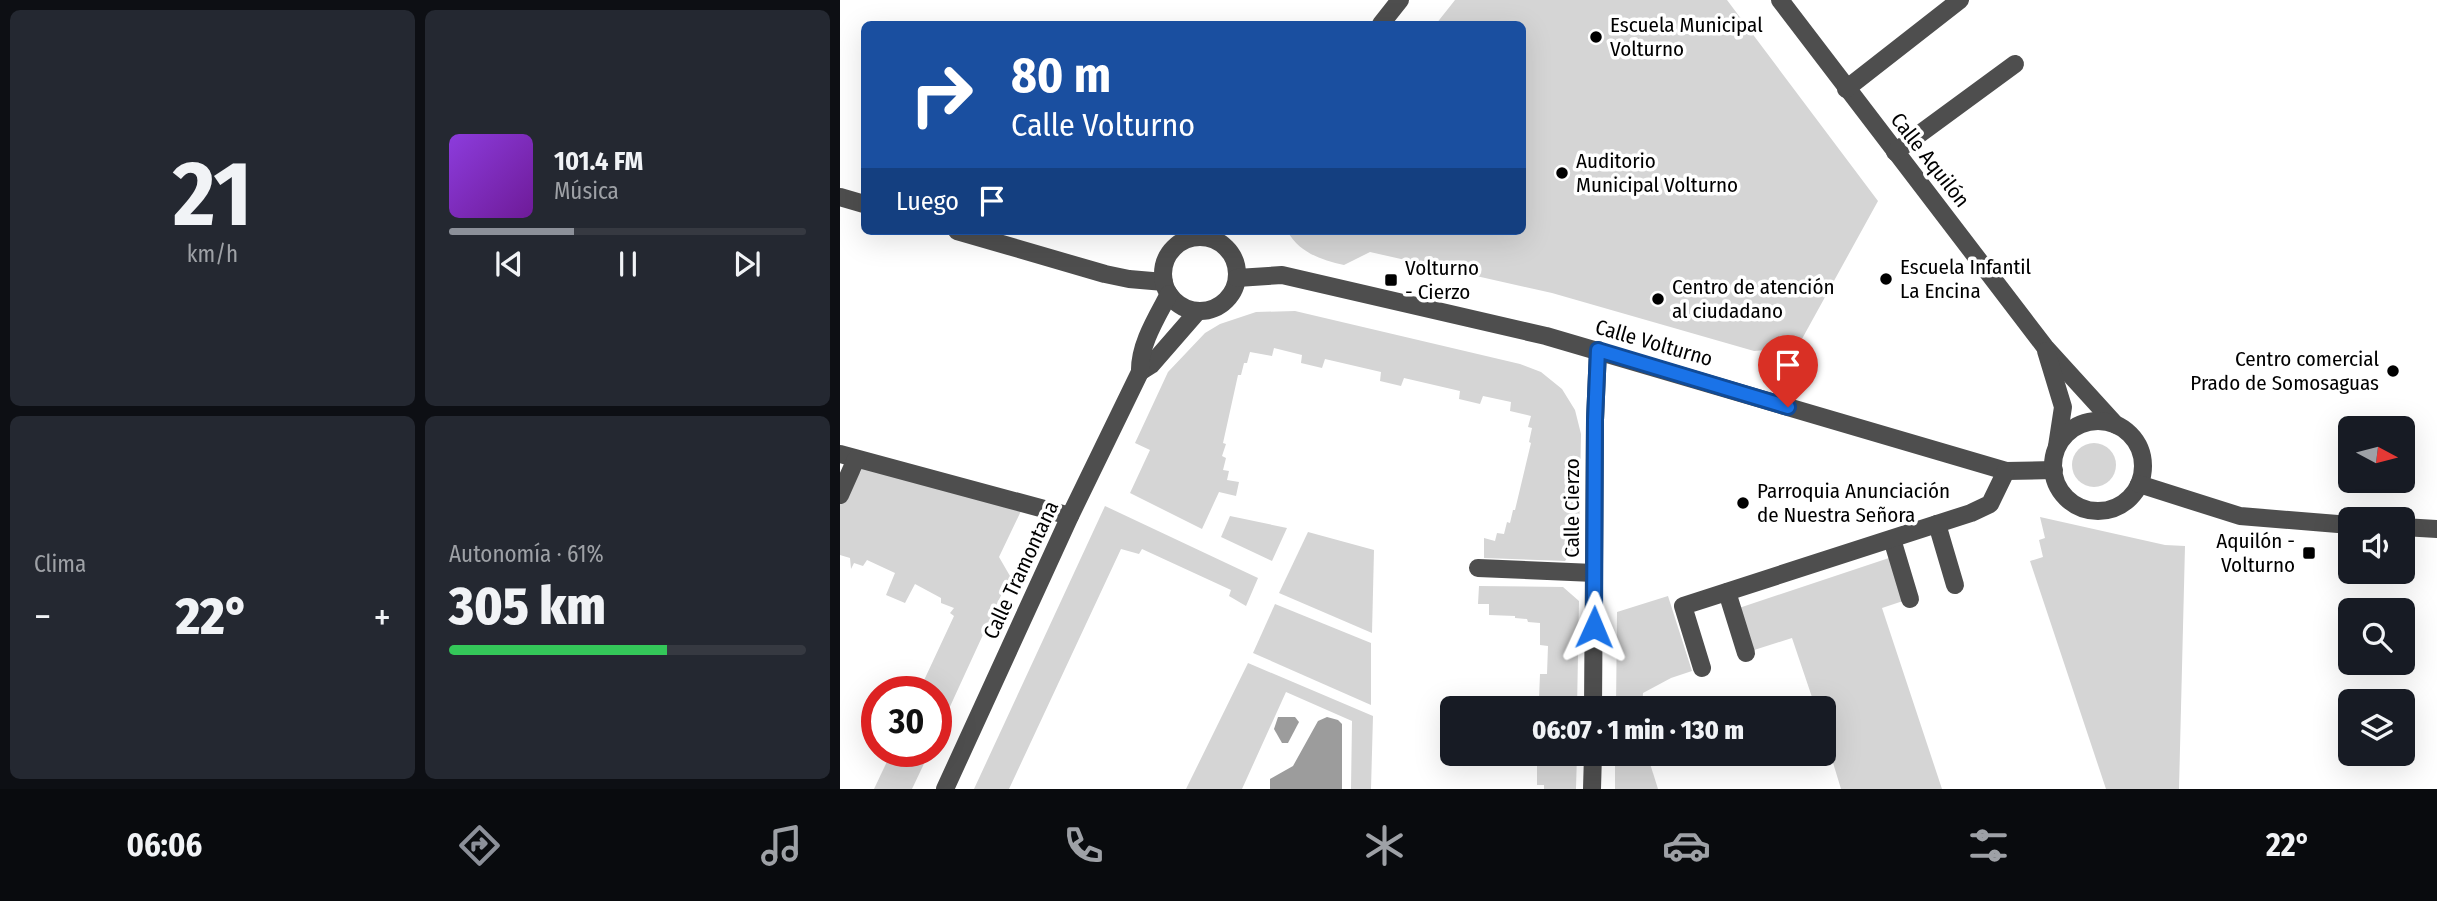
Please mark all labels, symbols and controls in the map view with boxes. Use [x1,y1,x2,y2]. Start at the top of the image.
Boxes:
place label: Escuela Municipal Volturno [1610,12,1763,62]
marker: Escuela Municipal Volturno [1588,29,1604,45]
text: 80 m [1011,46,1111,105]
icon: right [896,49,987,140]
text: Calle Volturno [1011,106,1195,144]
street label: Calle Aquilón [1885,107,1975,213]
text: 21 [173,140,252,249]
text: 101.4 FM [554,146,643,177]
place label: Auditorio Municipal Volturno [1576,148,1738,198]
marker: Auditorio Municipal Volturno [1554,165,1570,181]
text: Música [554,177,619,205]
icon: arrive [973,182,1011,220]
text: Luego [896,186,959,217]
text: km/h [187,240,238,268]
icon: previous [490,245,528,283]
icon: pause [609,245,647,283]
icon: next [728,245,766,283]
place label: Escuela Infantil La Encina [1900,254,2032,304]
place label: Volturno - Cierzo [1405,255,1479,305]
marker: Escuela Infantil La Encina [1878,271,1894,287]
marker: Volturno - Cierzo [1383,272,1399,288]
place label: Centro de atención al ciudadano [1672,274,1835,324]
marker: Centro de atención al ciudadano [1650,291,1666,307]
street label: Calle Volturno [1592,314,1716,372]
pin [1758,335,1818,407]
icon: arrive [1769,346,1807,384]
place label: Centro comercial Prado de Somosaguas [2190,346,2379,396]
marker: Centro comercial Prado de Somosaguas [2385,363,2401,379]
north arrow [2338,416,2415,494]
map controls [2338,416,2415,766]
street label: Calle Cierzo [1559,458,1585,558]
place label: Parroquia Anunciación de Nuestra Señora [1757,478,1950,528]
marker: Parroquia Anunciación de Nuestra Señora [1735,495,1751,511]
street label: Calle Tramontana [978,497,1064,643]
button: sound [2338,507,2415,584]
place label: Aquilón - Volturno [2216,528,2295,578]
text: Autonomía · 61% [449,540,604,568]
marker: Aquilón - Volturno [2301,545,2317,561]
text: Clima [34,550,86,578]
text: 305 km [449,575,606,638]
text: 22° [176,585,249,648]
position arrow [1557,590,1631,664]
text: − [34,594,51,640]
text: + [374,594,391,640]
button: search [2338,598,2415,675]
speed limit sign: 30 [861,676,952,767]
button: layers [2338,689,2415,766]
text: 06:07 · 1 min · 130 m [1532,715,1744,746]
icon: directions [455,821,504,870]
icon: music [757,821,806,870]
icon: phone [1059,821,1108,870]
icon: climate [1360,821,1409,870]
icon: car [1662,821,1711,870]
icon: filters [1964,821,2013,870]
text: 06:06 [126,826,202,864]
text: 22° [2266,826,2311,864]

